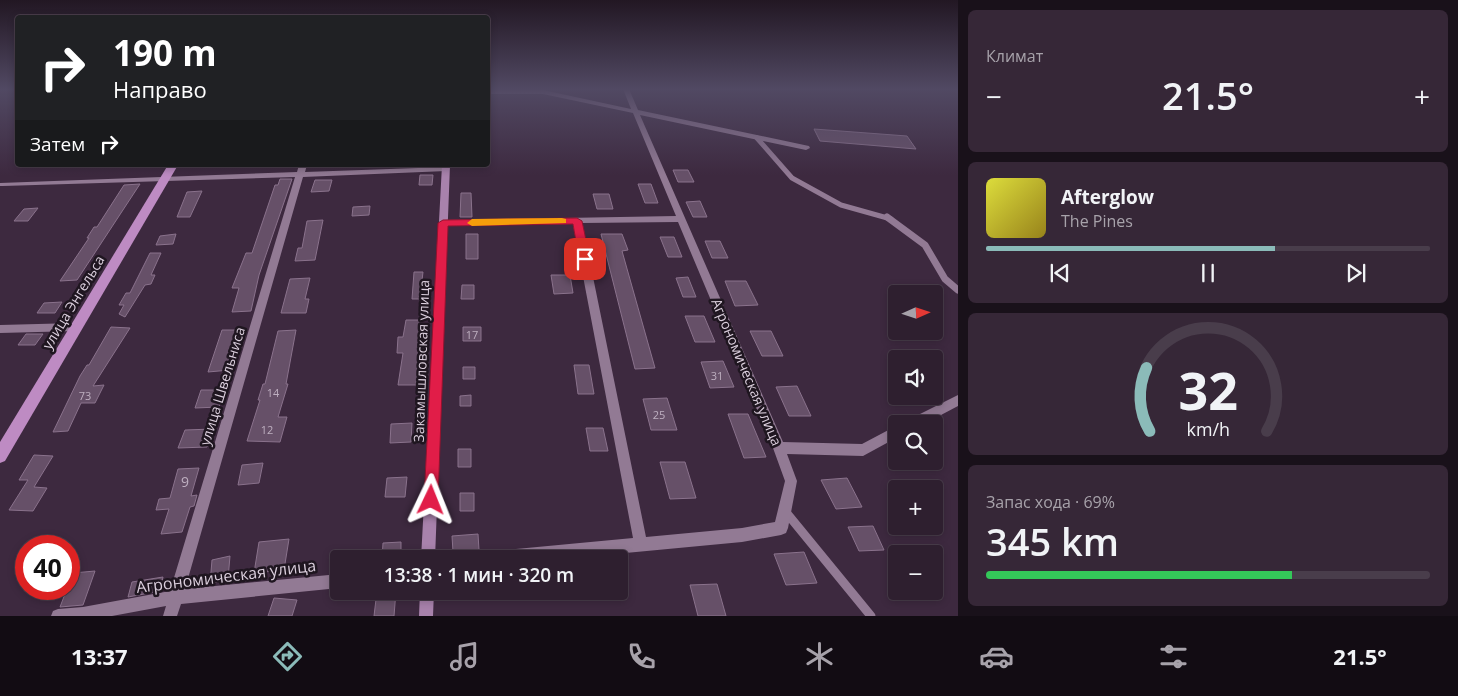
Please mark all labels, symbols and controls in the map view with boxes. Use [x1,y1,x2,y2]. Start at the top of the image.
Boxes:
text: 190 m [113,29,217,76]
icon: right [30,35,95,100]
text: Климат [986,45,1043,67]
text: 21.5° [1162,69,1254,121]
text: Направо [113,74,207,104]
text: − [986,77,1002,115]
text: + [1414,77,1430,115]
icon: right [95,130,123,158]
text: Затем [30,131,85,157]
text: Afterglow [1061,184,1154,210]
text: The Pines [1061,210,1133,232]
pin [564,238,606,280]
icon: arrive [571,245,599,273]
street label: улица Энгельса [37,251,109,353]
icon: previous [1046,259,1074,287]
icon: pause [1194,259,1222,287]
icon: next [1342,259,1370,287]
street label: Закамышловская улица [409,279,433,443]
north arrow [888,285,942,340]
map controls [888,285,943,600]
street label: Агрономическая улица [707,295,787,449]
street label: улица Швельниса [195,324,249,448]
house number: 17 [466,327,478,342]
button: sound [888,350,943,405]
text: 32 [1178,354,1238,425]
house number: 31 [711,368,723,383]
house number: 14 [267,385,280,400]
house number: 73 [79,388,91,403]
house number: 25 [653,407,665,422]
button: search [888,415,943,470]
text: km/h [1186,417,1230,441]
house number: 12 [261,422,273,437]
house number: 9 [181,472,189,491]
position arrow [404,473,456,525]
button: + [888,480,943,535]
text: Запас хода · 69% [986,491,1115,513]
text: 345 km [986,515,1119,567]
speed limit sign: 40 [15,535,80,600]
button: − [888,545,943,600]
street label: Агрономическая улица [135,554,317,598]
text: 13:38 · 1 мин · 320 m [384,562,574,588]
icon: directions [270,639,305,674]
icon: music [447,639,482,674]
icon: phone [624,639,659,674]
icon: climate [802,639,837,674]
icon: car [979,639,1014,674]
icon: filters [1156,639,1191,674]
text: 13:37 [71,641,128,671]
text: 21.5° [1333,641,1387,671]

